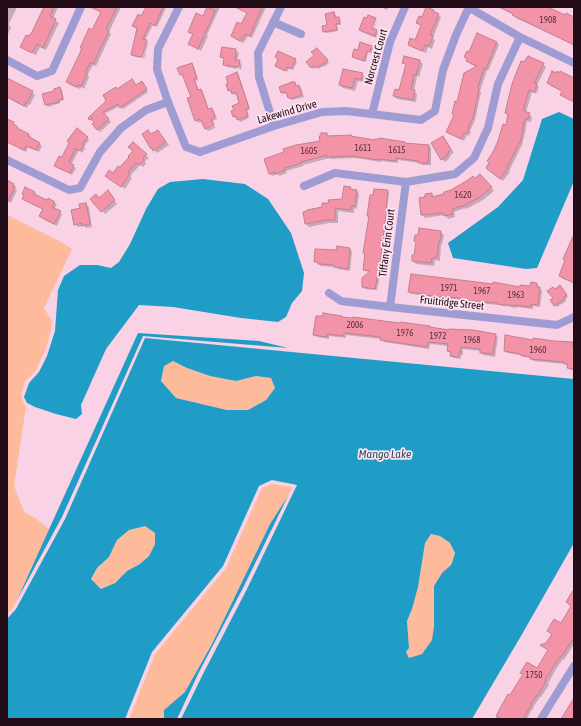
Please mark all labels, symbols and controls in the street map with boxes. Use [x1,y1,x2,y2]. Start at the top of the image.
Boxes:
house number: 1908 [540,15,556,25]
street label: Norcrest Court [362,28,390,86]
street label: Lakewind Drive [256,97,318,127]
house number: 1611 [355,143,371,153]
house number: 1615 [389,145,405,155]
house number: 1605 [301,146,317,156]
house number: 1620 [455,190,471,200]
street label: Tiffany Erin Court [376,208,398,278]
house number: 1971 [441,283,457,293]
house number: 1967 [474,286,490,296]
house number: 1963 [508,290,524,300]
street label: Fruitridge Street [419,293,485,313]
house number: 2006 [347,320,363,330]
house number: 1976 [397,328,413,338]
house number: 1972 [430,331,446,341]
house number: 1968 [464,335,480,345]
house number: 1960 [530,345,546,355]
water label: Mango Lake [359,447,411,461]
house number: 1750 [526,670,542,680]

